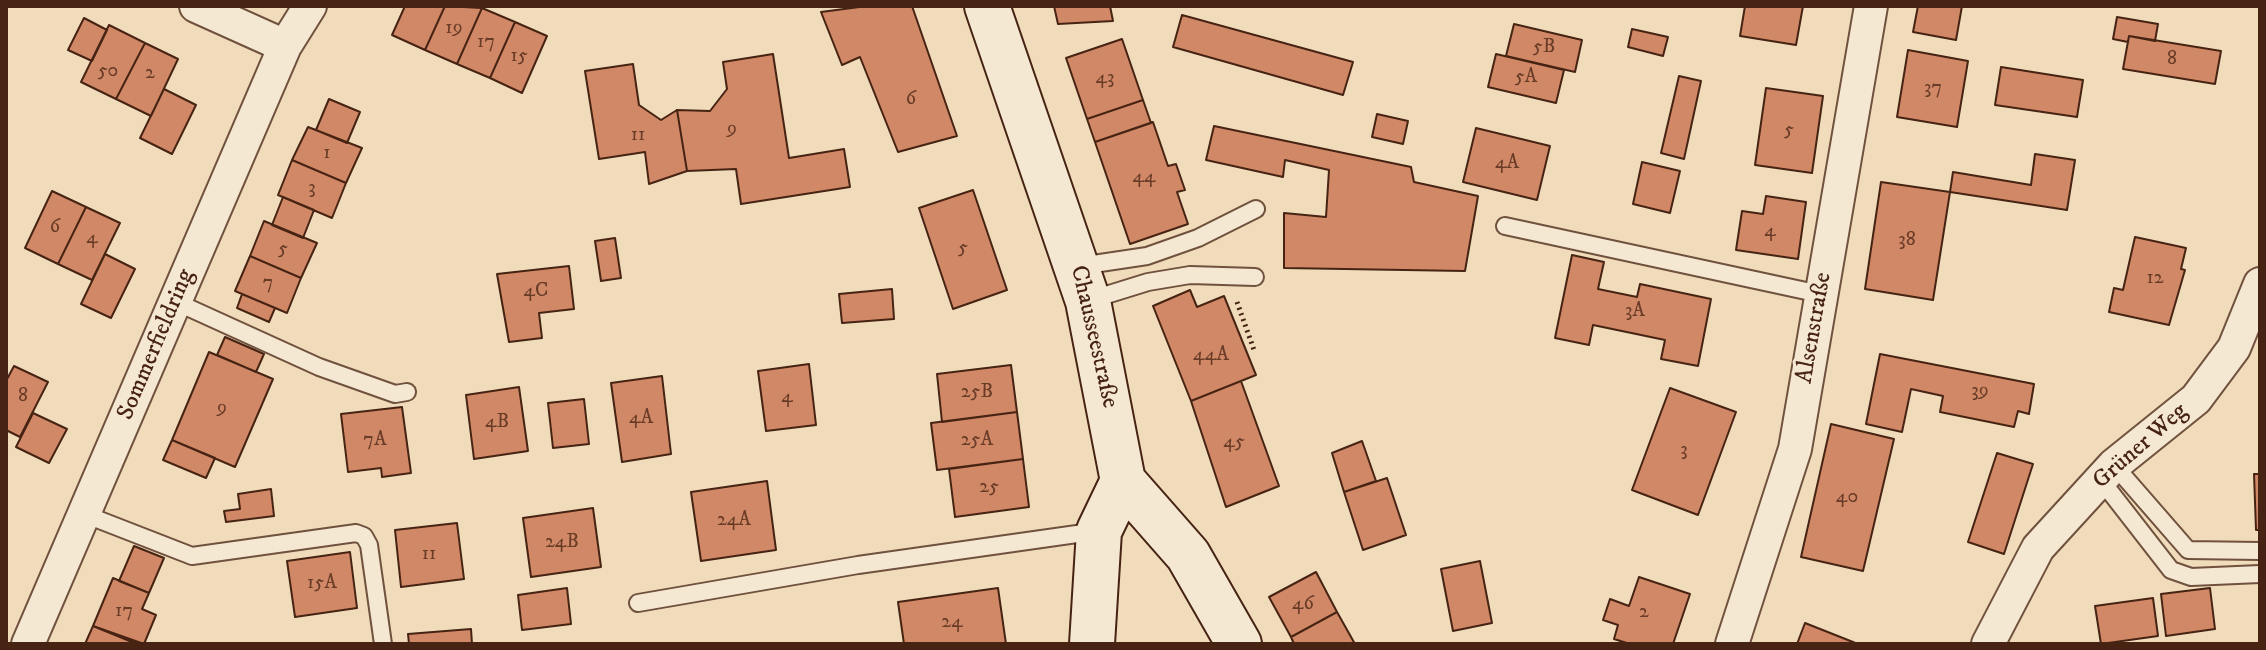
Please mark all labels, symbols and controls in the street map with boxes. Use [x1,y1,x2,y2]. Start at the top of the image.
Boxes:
house number: 19 [445,17,463,41]
house number: 17 [477,31,495,55]
house number: 5B [1533,36,1555,60]
house number: 15 [510,45,528,69]
house number: 8 [2167,48,2177,72]
house number: 50 [98,60,118,84]
house number: 2 [145,62,155,86]
house number: 5A [1515,66,1537,90]
house number: 43 [1096,67,1114,91]
house number: 37 [1924,77,1942,101]
house number: 6 [906,88,916,112]
house number: 9 [727,118,737,142]
house number: 5 [1784,119,1794,143]
house number: 11 [631,124,645,148]
house number: 1 [323,142,331,166]
house number: 4A [1495,152,1519,176]
house number: 44 [1132,166,1156,190]
house number: 3 [308,177,316,201]
house number: 6 [50,216,60,240]
house number: 4 [1764,220,1776,244]
house number: 4 [86,227,98,251]
house number: 38 [1898,229,1916,253]
house number: 5 [958,237,968,261]
house number: 5 [278,238,288,262]
street label: Chausseestraße [1063,263,1123,411]
street label: Sommerfieldring [112,265,202,425]
house number: 12 [2146,267,2164,291]
street label: Alsenstraße [1791,270,1839,386]
house number: 7 [263,272,273,296]
house number: 4C [524,280,548,304]
house number: 3A [1625,300,1645,324]
house number: 44A [1193,344,1229,368]
house number: 39 [1971,380,1989,404]
house number: 25B [961,381,993,405]
house number: 8 [18,385,28,409]
house number: 4 [781,386,793,410]
house number: 9 [217,397,227,421]
street label: Grüner Weg [2088,398,2194,496]
house number: 4A [629,407,653,431]
house number: 4B [485,411,509,435]
house number: 7A [363,429,387,453]
house number: 25A [961,429,993,453]
house number: 45 [1223,431,1245,455]
house number: 3 [1680,439,1688,463]
house number: 25 [979,476,999,500]
house number: 40 [1836,486,1858,510]
house number: 24A [717,509,751,533]
house number: 24B [545,531,579,555]
house number: 11 [422,543,436,567]
house number: 15A [307,572,337,596]
house number: 46 [1292,593,1314,617]
house number: 17 [115,600,133,624]
house number: 2 [1639,601,1649,625]
house number: 24 [941,611,963,635]

